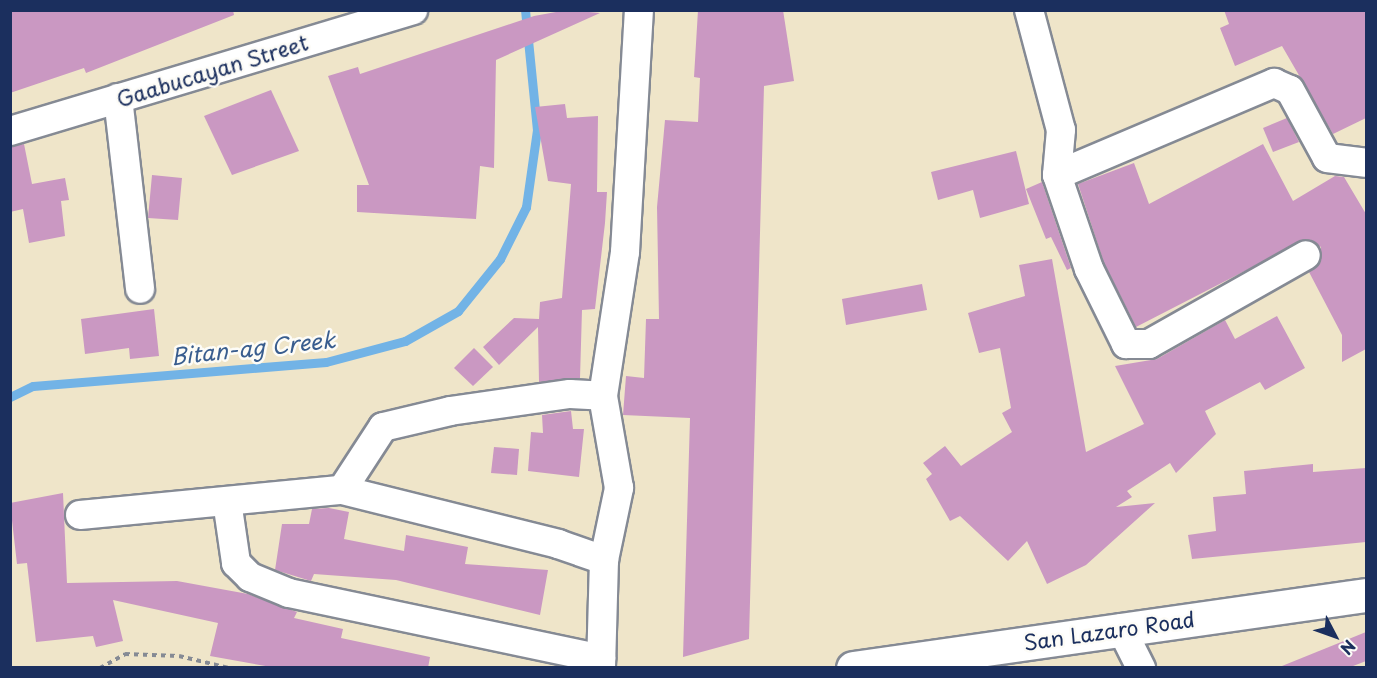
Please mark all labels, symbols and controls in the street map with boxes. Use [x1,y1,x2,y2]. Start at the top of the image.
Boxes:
street label: Gaabucayan Street [113,29,311,111]
water label: Bitan-ag Creek [169,325,337,369]
street label: San Lazaro Road [1023,606,1195,654]
north arrow [1305,606,1365,666]
text: N [1335,635,1362,660]

